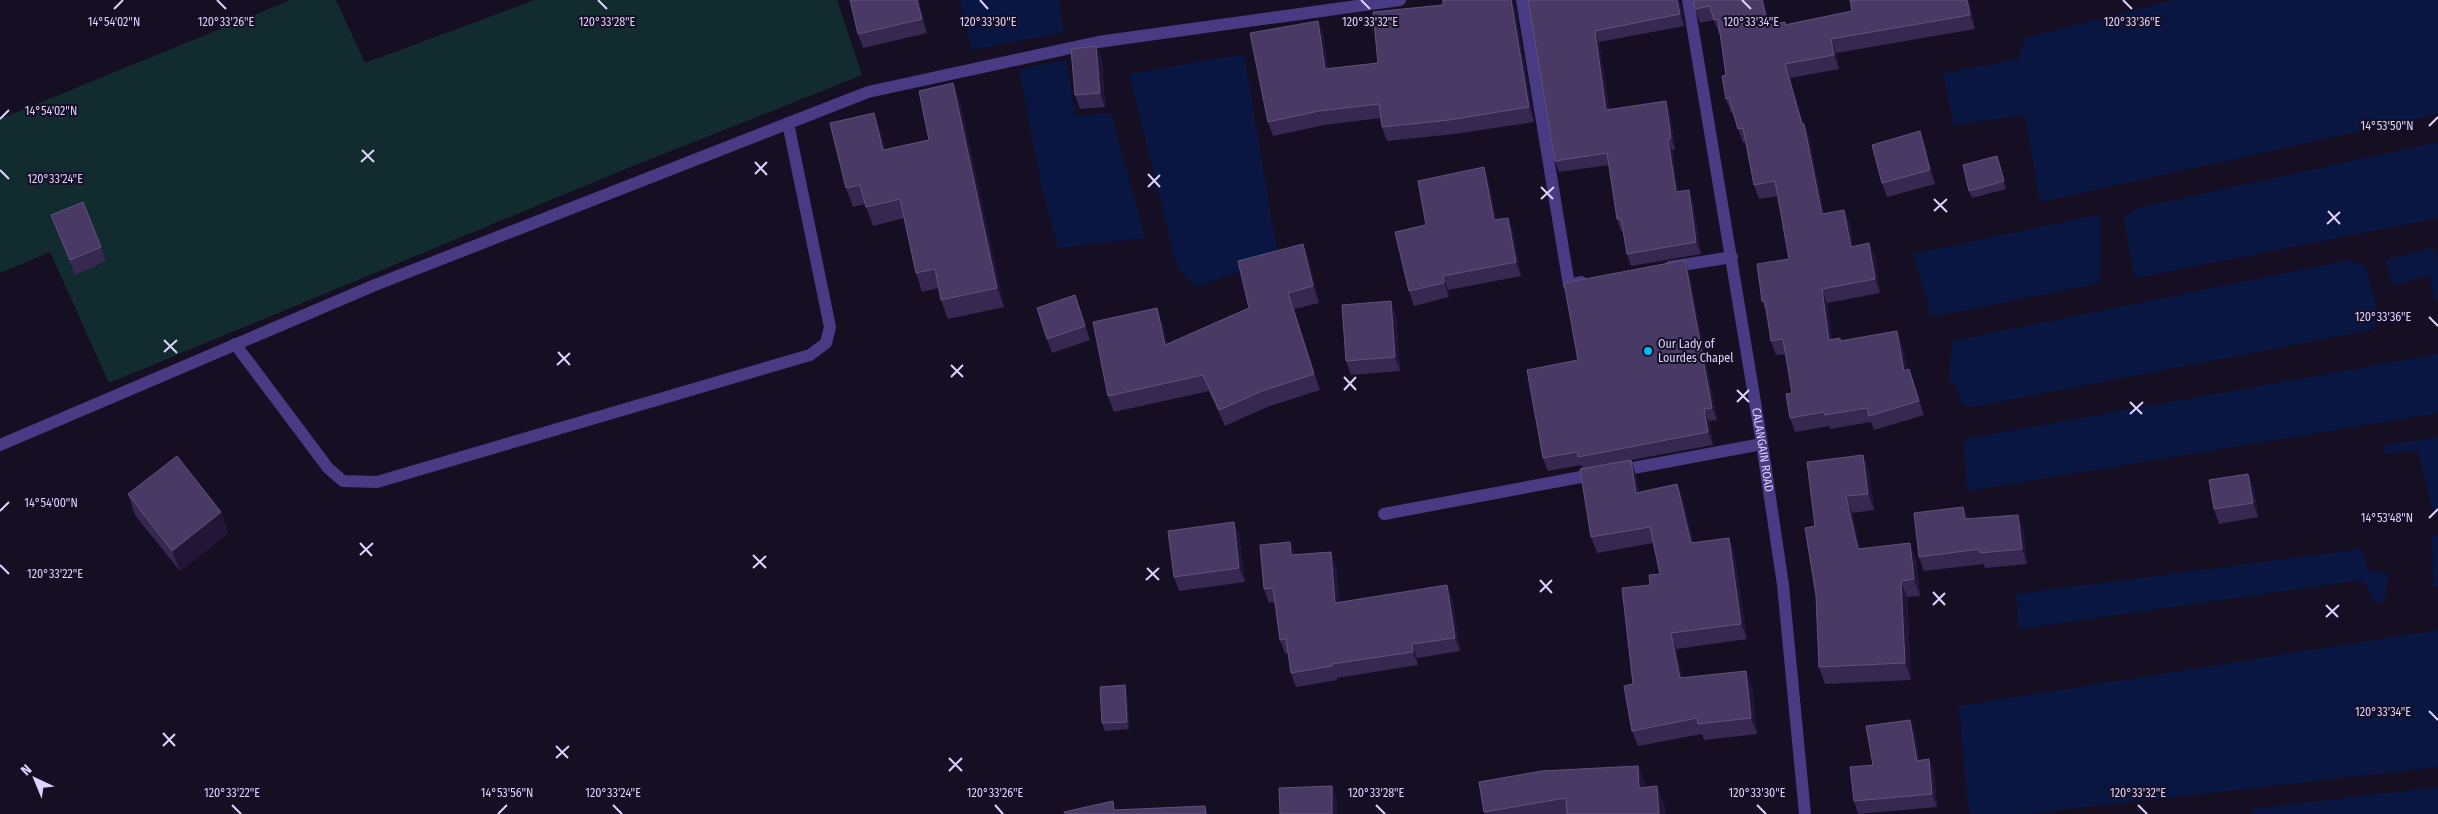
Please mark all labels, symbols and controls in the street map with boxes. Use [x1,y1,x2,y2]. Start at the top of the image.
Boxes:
text: 14°54'02"N [88,15,140,29]
text: 120°33'26"E [198,15,254,29]
text: 120°33'28"E [579,15,636,29]
text: 120°33'30"E [960,15,1017,29]
text: 120°33'32"E [1342,15,1398,29]
text: 120°33'34"E [1723,15,1779,29]
text: 120°33'36"E [2104,15,2161,29]
text: 14°54'02"N [25,104,77,118]
text: 14°53'50"N [2361,119,2413,133]
text: 120°33'24"E [27,172,83,186]
text: 120°33'36"E [2355,310,2412,324]
place label: Our Lady of Lourdes Chapel [1658,337,1733,365]
marker: Our Lady of Lourdes Chapel [1642,345,1654,357]
street label: CALANGAIN ROAD [1749,407,1776,493]
text: 14°54'00"N [24,496,78,510]
text: 14°53'48"N [2361,511,2413,525]
text: 120°33'22"E [27,567,83,581]
text: 120°33'34"E [2355,705,2411,719]
north arrow [10,754,60,804]
text: N [17,761,35,779]
text: 120°33'22"E [204,786,260,800]
text: 14°53'56"N [481,786,533,800]
text: 120°33'24"E [585,786,641,800]
text: 120°33'26"E [967,786,1023,800]
text: 120°33'28"E [1348,786,1405,800]
text: 120°33'30"E [1729,786,1786,800]
text: 120°33'32"E [2110,786,2166,800]

